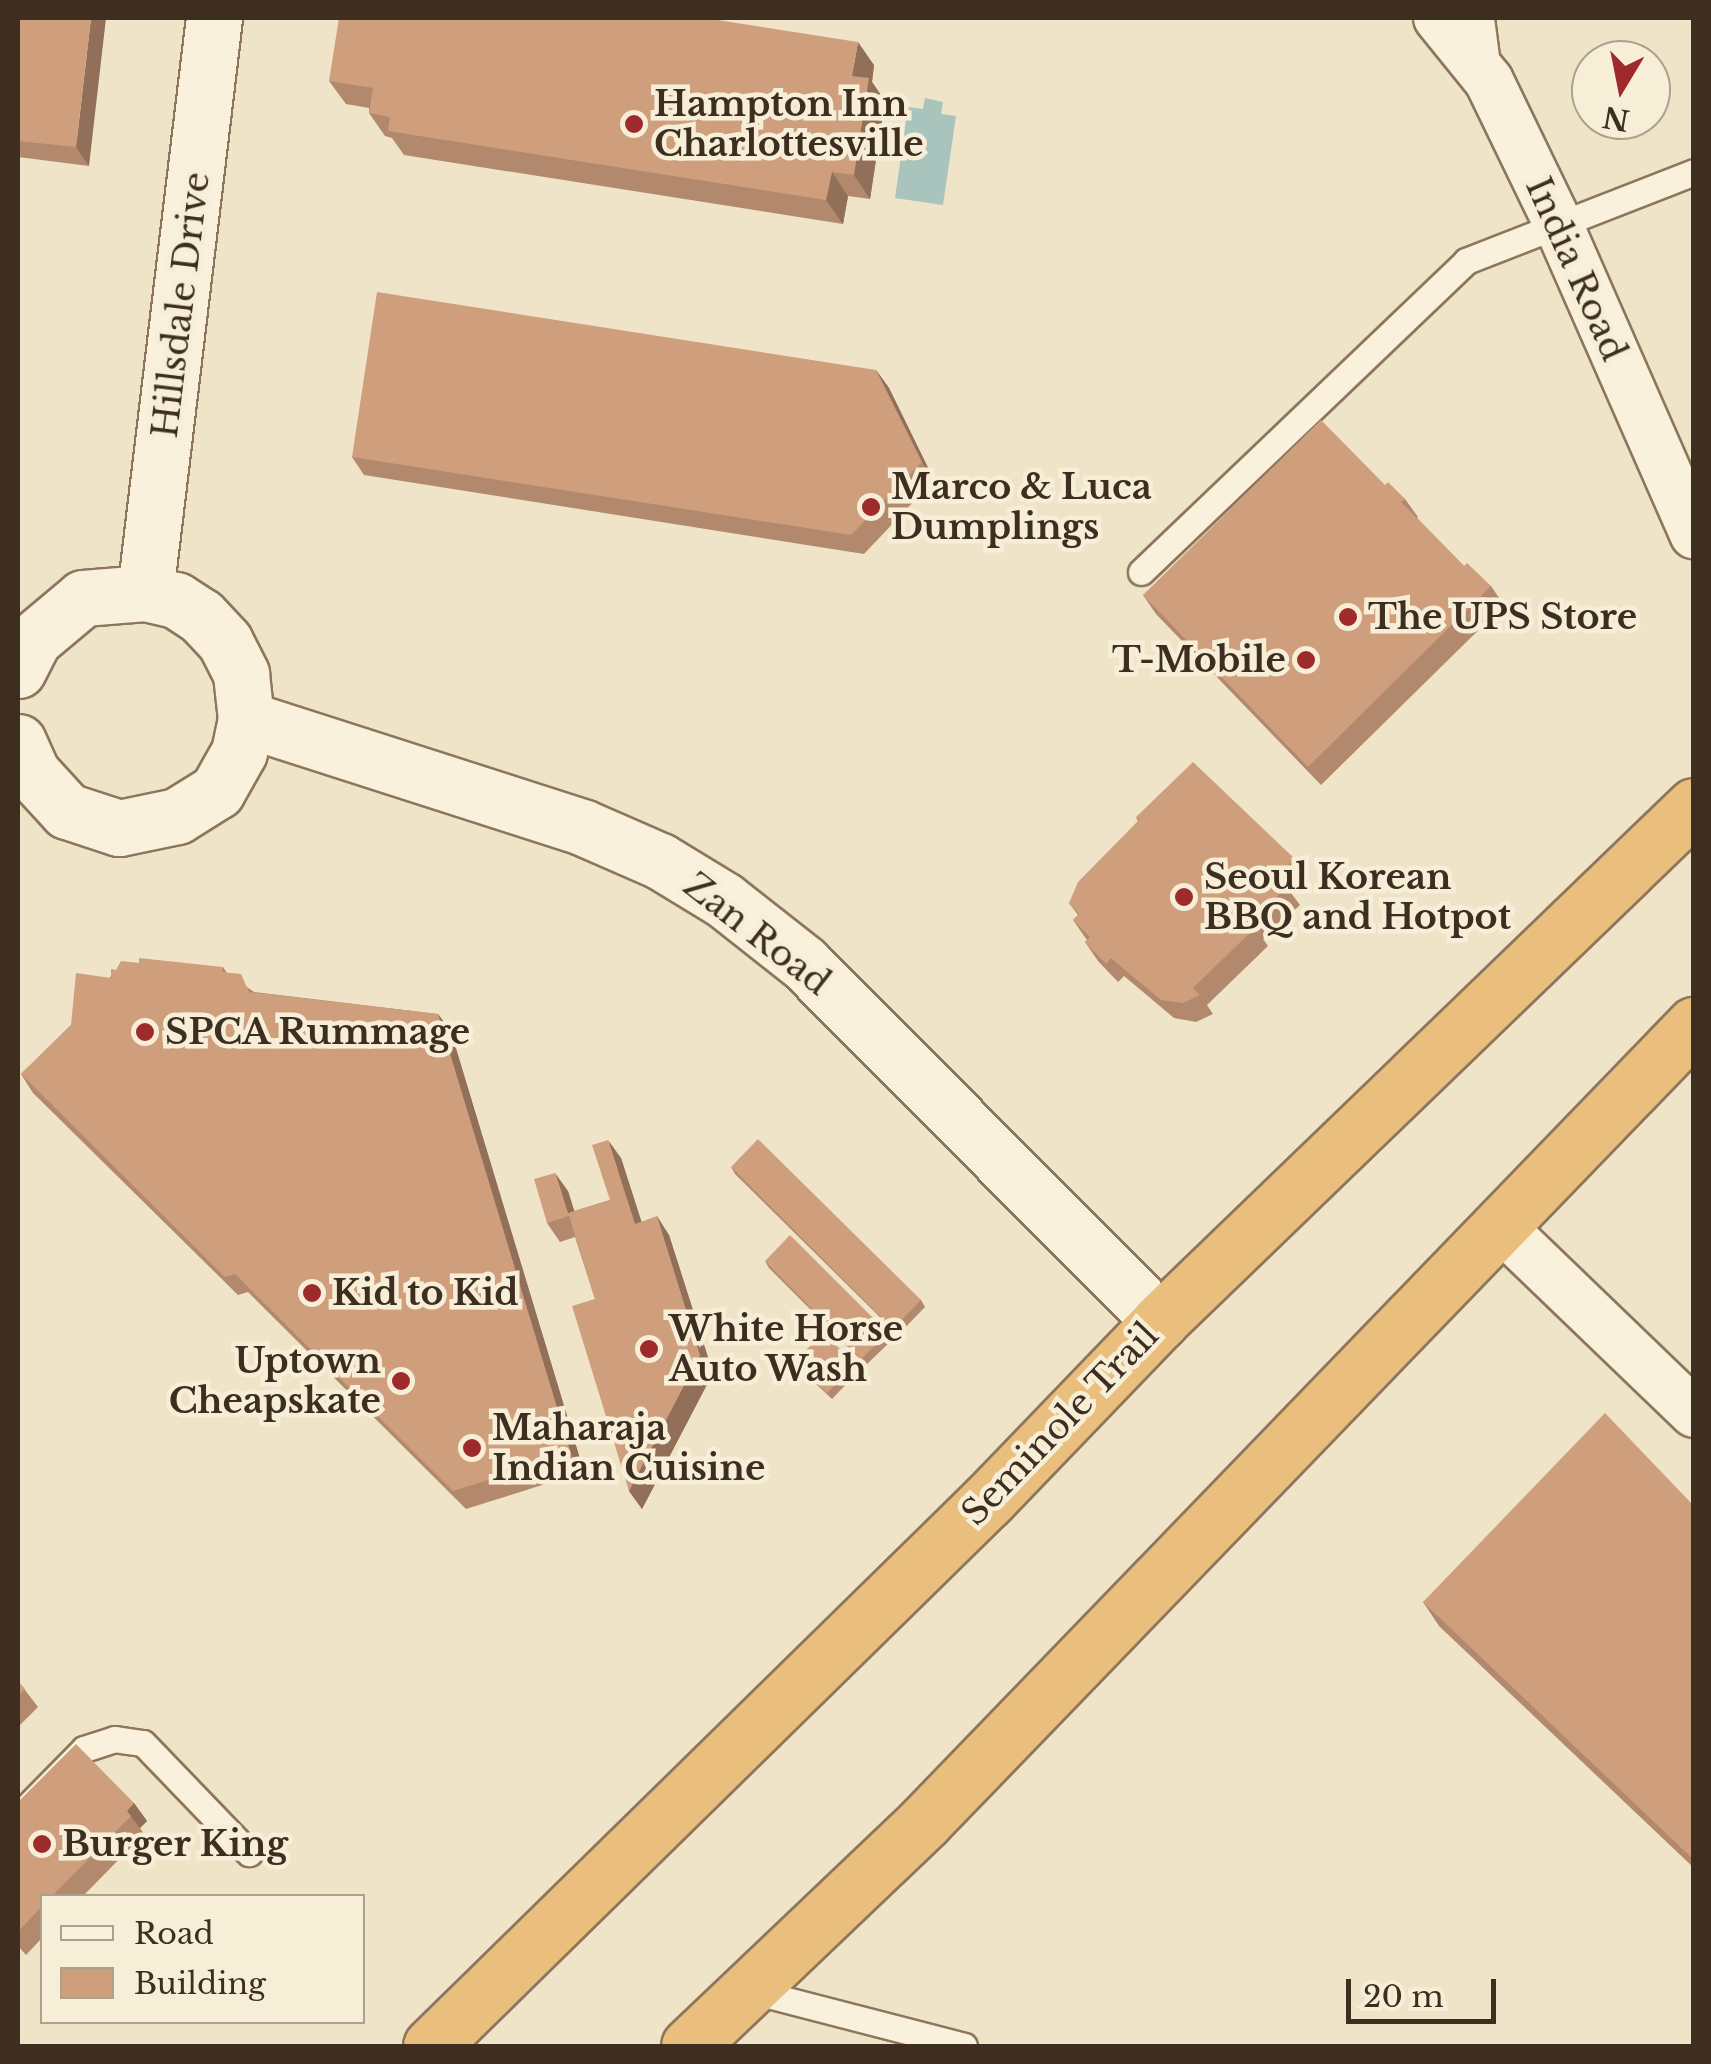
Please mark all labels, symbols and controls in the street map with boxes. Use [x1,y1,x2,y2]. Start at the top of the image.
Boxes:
north arrow [1571,40,1671,140]
place label: Hampton Inn Charlottesville [654,83,924,165]
text: N [1600,99,1632,138]
marker: Hampton Inn Charlottesville [623,113,645,135]
street label: Hillsdale Drive [144,170,218,440]
street label: India Road [1517,171,1635,367]
place label: Marco & Luca Dumplings [891,466,1152,548]
marker: Marco & Luca Dumplings [860,496,882,518]
place label: The UPS Store [1368,596,1637,638]
marker: The UPS Store [1337,606,1359,628]
place label: T-Mobile [1112,639,1286,681]
marker: T-Mobile [1295,649,1317,671]
place label: Seoul Korean BBQ and Hotpot [1204,856,1511,938]
street label: Zan Road [676,864,838,1004]
marker: Seoul Korean BBQ and Hotpot [1173,886,1195,908]
place label: SPCA Rummage [165,1011,472,1053]
marker: SPCA Rummage [134,1021,156,1043]
place label: Kid to Kid [332,1272,518,1314]
marker: Kid to Kid [301,1282,323,1304]
place label: White Horse Auto Wash [669,1308,903,1390]
street label: Seminole Trail [953,1314,1167,1534]
marker: White Horse Auto Wash [638,1338,660,1360]
place label: Uptown Cheapskate [169,1340,381,1422]
marker: Uptown Cheapskate [390,1370,412,1392]
place label: Maharaja Indian Cuisine [492,1407,765,1489]
marker: Maharaja Indian Cuisine [461,1437,483,1459]
place label: Burger King [62,1823,288,1865]
marker: Burger King [31,1833,53,1855]
legend [40,1894,365,2024]
text: Road [134,1915,214,1952]
scale bar [1351,1959,1501,2021]
text: Building [134,1965,266,2002]
text: 20 m [1363,1978,1444,2015]

